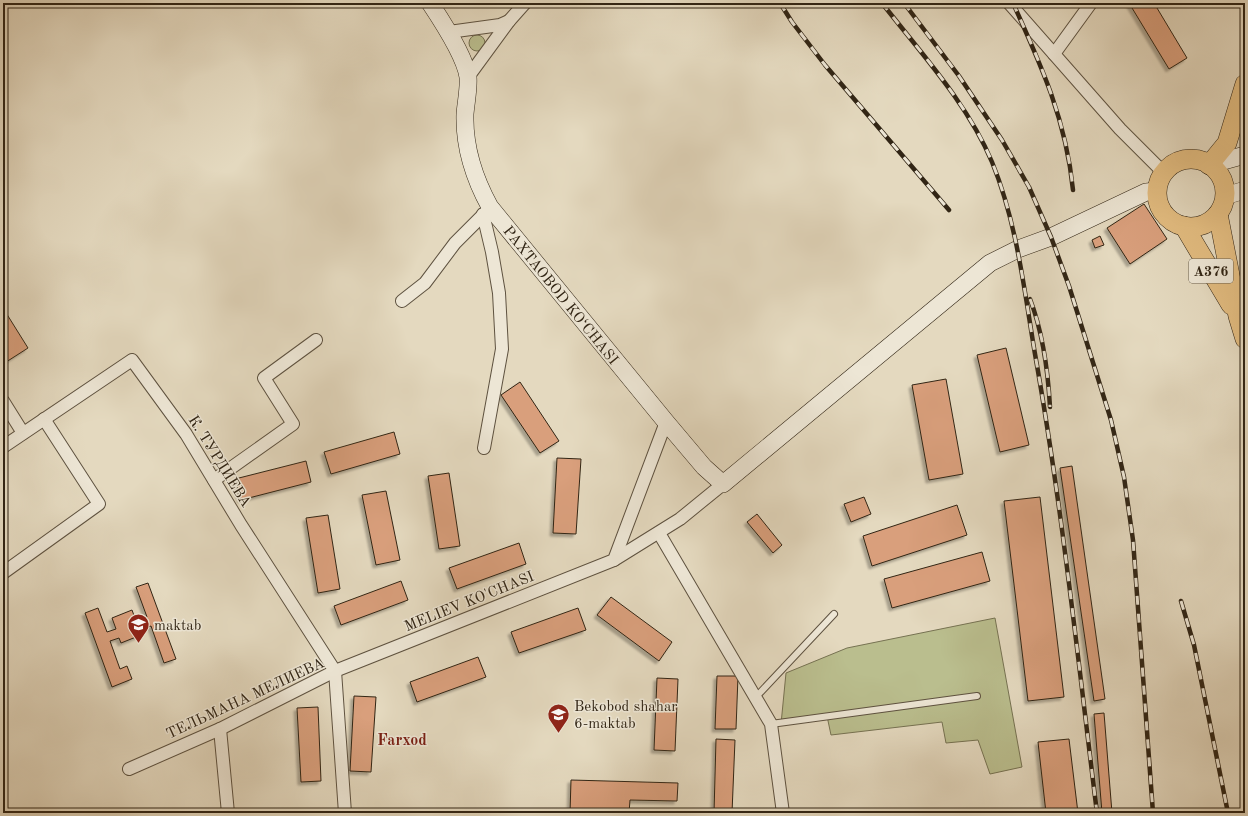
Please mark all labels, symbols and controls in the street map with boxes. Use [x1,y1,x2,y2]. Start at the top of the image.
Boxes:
street label: PAXTAOBOD KO‘CHASI [499,224,620,368]
road number: A376 [1189,259,1233,283]
street label: К. ТУРДИЕВА [185,413,253,511]
street label: MELIEV KO'CHASI [403,569,537,635]
school or university icon: maktab [125,612,151,645]
place label: maktab [154,619,201,634]
street label: ТЕЛЬМАНА МЕЛИЕВА [164,656,327,743]
place label: Bekobod shahar 6-maktab [574,700,677,732]
school or university icon: Bekobod shahar 6-maktab [546,702,572,735]
district label: Farxod [377,733,427,749]

